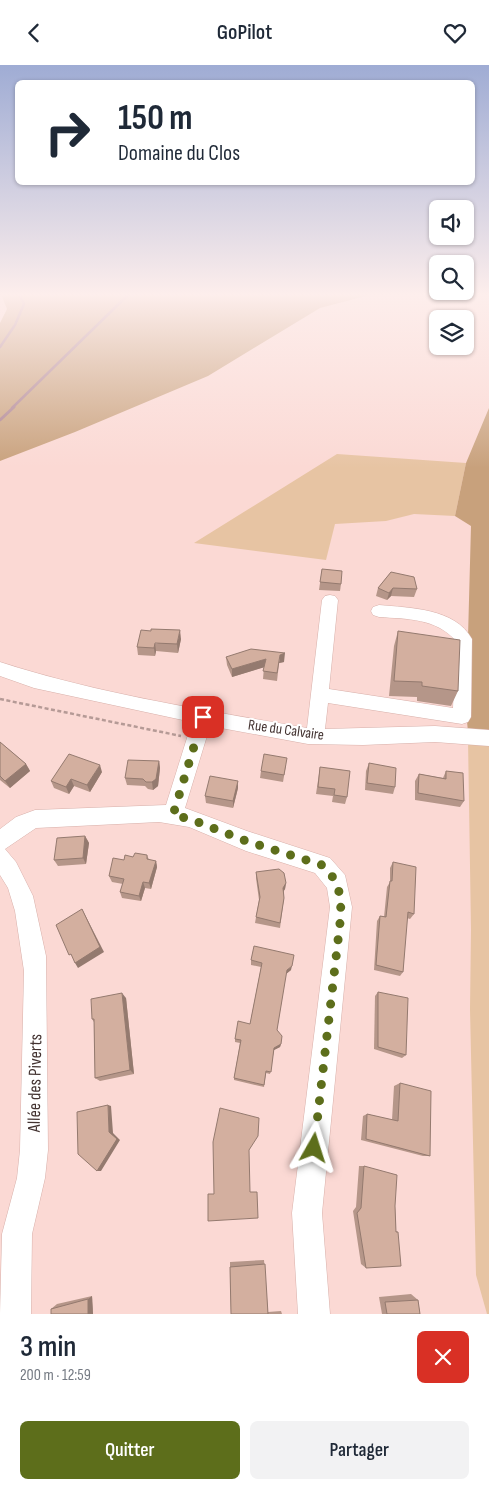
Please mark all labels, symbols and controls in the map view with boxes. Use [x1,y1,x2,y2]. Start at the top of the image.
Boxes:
icon: back [20,19,48,47]
text: GoPilot [217,19,272,46]
icon: heart [441,19,469,47]
text: 150 m [118,97,192,140]
icon: right [35,100,100,165]
text: Domaine du Clos [118,140,240,167]
map controls [429,200,474,355]
button: sound [429,200,474,245]
button: search [429,255,474,300]
button: layers [429,310,474,355]
pin [182,696,224,738]
icon: arrive [189,703,217,731]
street label: Rue du Calvaire [247,715,325,745]
street label: Allée des Piverts [24,1034,46,1133]
position arrow [287,1121,339,1173]
text: 3 min [20,1329,76,1365]
button: close [417,1331,469,1383]
text: 200 m · 12:59 [20,1366,91,1385]
button: Quitter [20,1421,240,1479]
button: Partager [250,1421,469,1479]

